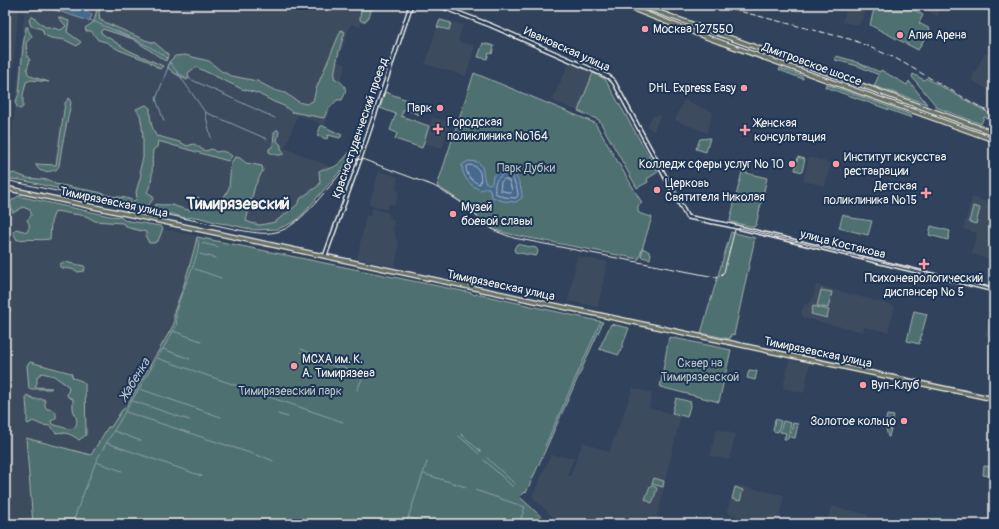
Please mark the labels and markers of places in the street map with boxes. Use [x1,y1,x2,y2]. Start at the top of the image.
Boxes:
place label: Москва 127550 [653,22,733,37]
marker: Москва 127550 [640,24,650,34]
place label: Апиа Арена [908,28,967,43]
marker: Апиа Арена [895,30,905,40]
place label: DHL Express Easy [649,81,736,96]
marker: DHL Express Easy [739,83,749,93]
place label: Парк [407,101,432,116]
marker: Парк [435,103,445,113]
place label: Городская поликлиника №164 [447,115,548,144]
place label: Женская консультация [752,116,826,145]
marker: Городская поликлиника №164 [432,123,444,135]
marker: Женская консультация [739,124,751,136]
place label: Институт искусства реставрации [844,150,947,179]
place label: Колледж сферы услуг № 10 [639,157,784,172]
marker: Колледж сферы услуг № 10 [787,159,797,169]
marker: Институт искусства реставрации [831,159,841,169]
place label: Церковь Святителя Николая [665,176,765,205]
place label: Детская поликлиника №15 [823,179,917,208]
marker: Церковь Святителя Николая [652,185,662,195]
marker: Детская поликлиника №15 [920,187,932,199]
place label: Музей боевой славы [461,200,533,229]
marker: Музей боевой славы [448,209,458,219]
marker: Психоневрологический диспансер № 5 [918,258,930,270]
place label: Психоневрологический диспансер № 5 [865,271,984,300]
place label: МСХА им. К. А. Тимирязева [302,352,375,381]
marker: МСХА им. К. А. Тимирязева [289,361,299,371]
place label: Вуп-Клуб [871,378,919,393]
marker: Вуп-Клуб [858,380,868,390]
place label: Золотое кольцо [810,414,897,429]
marker: Золотое кольцо [899,416,909,426]

